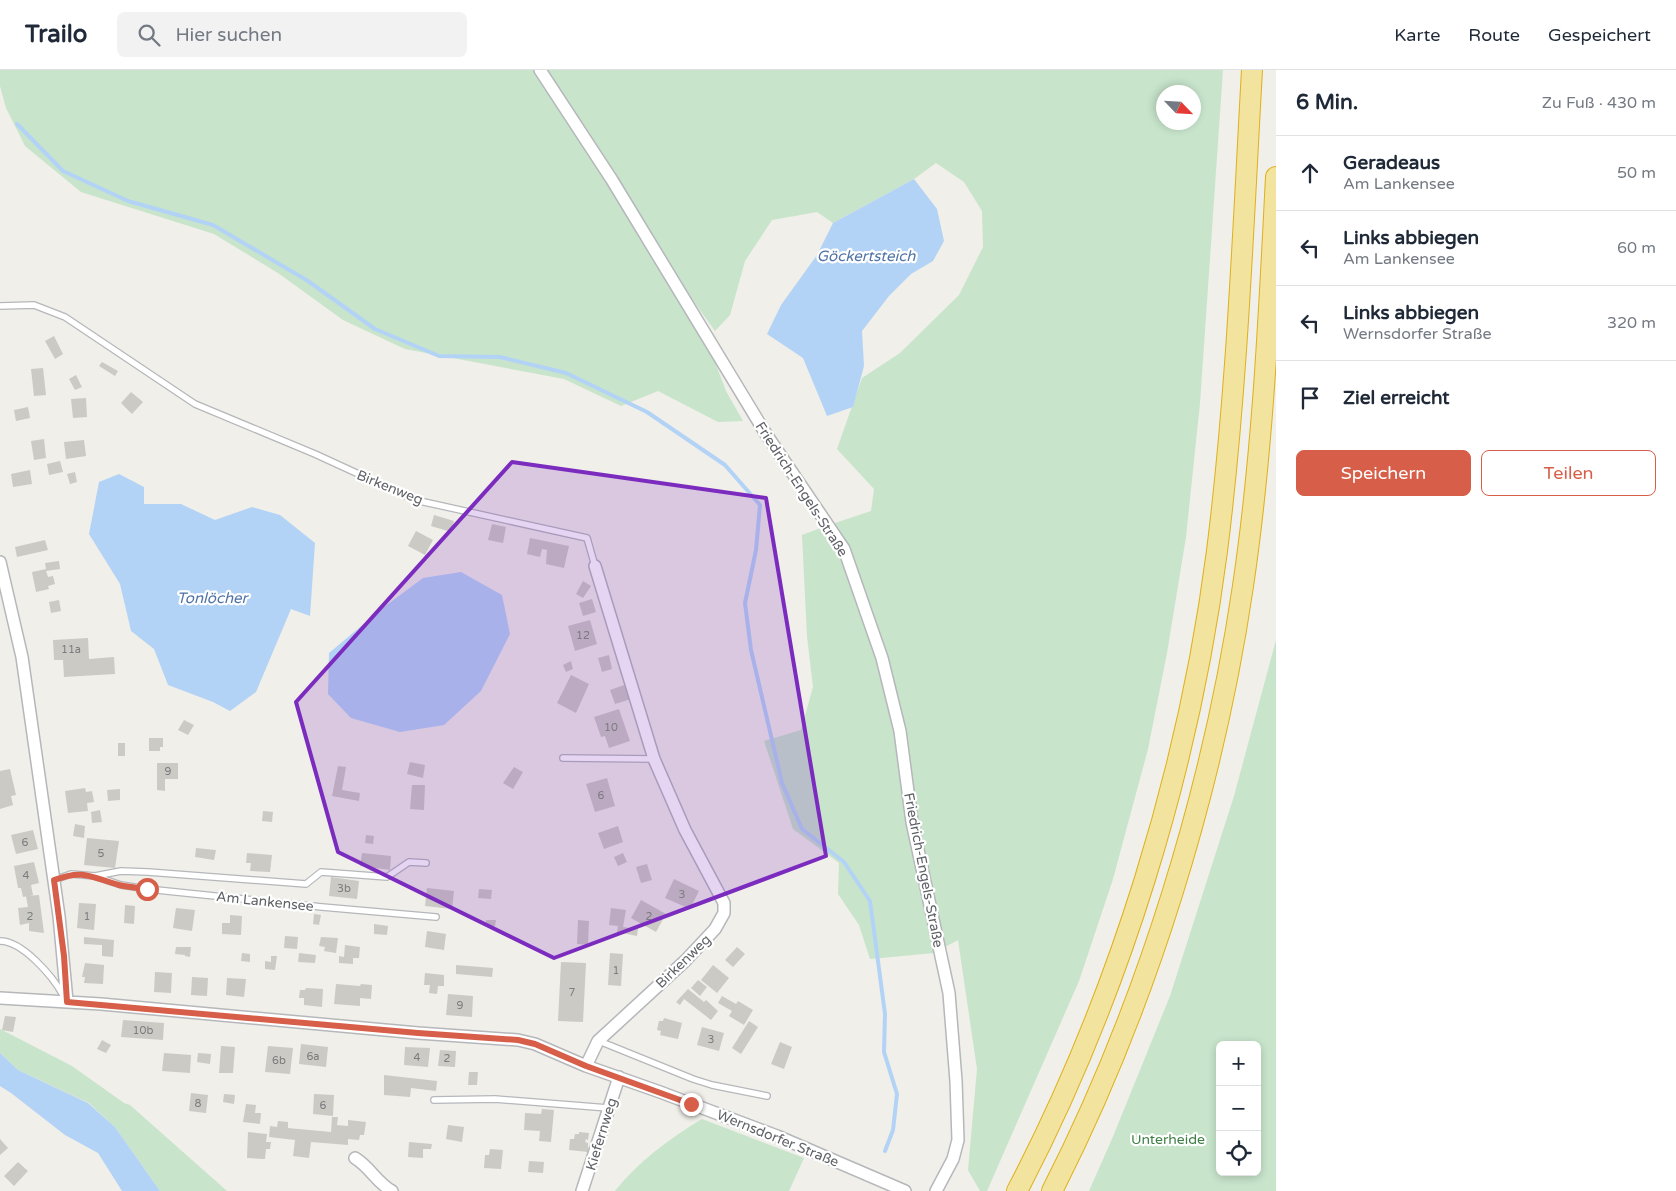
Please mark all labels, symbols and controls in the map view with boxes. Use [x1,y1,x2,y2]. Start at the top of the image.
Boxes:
search box [117,12,467,57]
text: Trailo [25,20,87,49]
icon: search [135,21,163,49]
text: Hier suchen [175,24,282,46]
text: Karte [1394,24,1440,46]
text: Route [1468,24,1520,46]
text: Gespeichert [1548,24,1651,46]
north arrow [1156,85,1201,130]
text: 6 Min. [1296,90,1358,115]
text: Zu Fuß · 430 m [1542,93,1656,113]
text: Geradeaus [1343,152,1440,174]
icon: ahead [1296,159,1324,187]
text: 50 m [1617,163,1656,183]
text: Am Lankensee [1343,174,1455,194]
text: Links abbiegen [1343,227,1479,249]
icon: left [1296,234,1324,262]
text: 60 m [1617,238,1656,258]
water label: Göckertsteich [817,247,916,265]
text: Am Lankensee [1343,249,1455,269]
text: Links abbiegen [1343,302,1479,324]
icon: left [1296,309,1324,337]
text: 320 m [1607,313,1656,333]
text: Wernsdorfer Straße [1343,324,1492,344]
icon: arrive [1296,384,1324,412]
text: Ziel erreicht [1343,387,1450,409]
street label: Friedrich-Engels-Straße [752,419,852,560]
button: Speichern [1296,450,1471,496]
button: Teilen [1481,450,1656,496]
street label: Birkenweg [354,466,425,508]
water label: Tonlöcher [177,589,250,607]
house number: 12 [576,629,590,642]
house number: 11a [61,643,81,656]
house number: 10 [604,721,618,734]
house number: 9 [165,765,172,778]
house number: 6 [598,789,605,802]
street label: Friedrich-Engels-Straße [900,791,947,949]
house number: 6 [22,836,29,849]
house number: 5 [98,847,105,860]
house number: 4 [23,869,30,882]
route start [136,878,159,901]
house number: 3b [337,882,351,895]
street label: Am Lankensee [215,888,315,915]
house number: 3 [679,888,686,901]
house number: 2 [27,910,34,923]
house number: 1 [84,910,90,923]
house number: 2 [646,910,653,923]
street label: Birkenweg [652,931,714,992]
house number: 1 [613,964,619,977]
house number: 7 [569,986,576,999]
house number: 9 [457,999,464,1012]
house number: 10b [133,1024,153,1037]
house number: 3 [708,1033,715,1046]
map controls [1216,1041,1261,1176]
button: + [1216,1041,1261,1086]
house number: 6a [306,1050,320,1063]
house number: 4 [414,1051,421,1064]
house number: 2 [444,1052,451,1065]
house number: 6b [272,1054,286,1067]
button: − [1216,1086,1261,1131]
route end [680,1093,703,1116]
street label: Kiefernweg [582,1096,621,1173]
house number: 8 [195,1097,202,1110]
house number: 6 [320,1099,327,1112]
street label: Wernsdorfer Straße [714,1106,841,1171]
park label: Unterheide [1131,1131,1205,1148]
button: locate [1216,1131,1261,1176]

